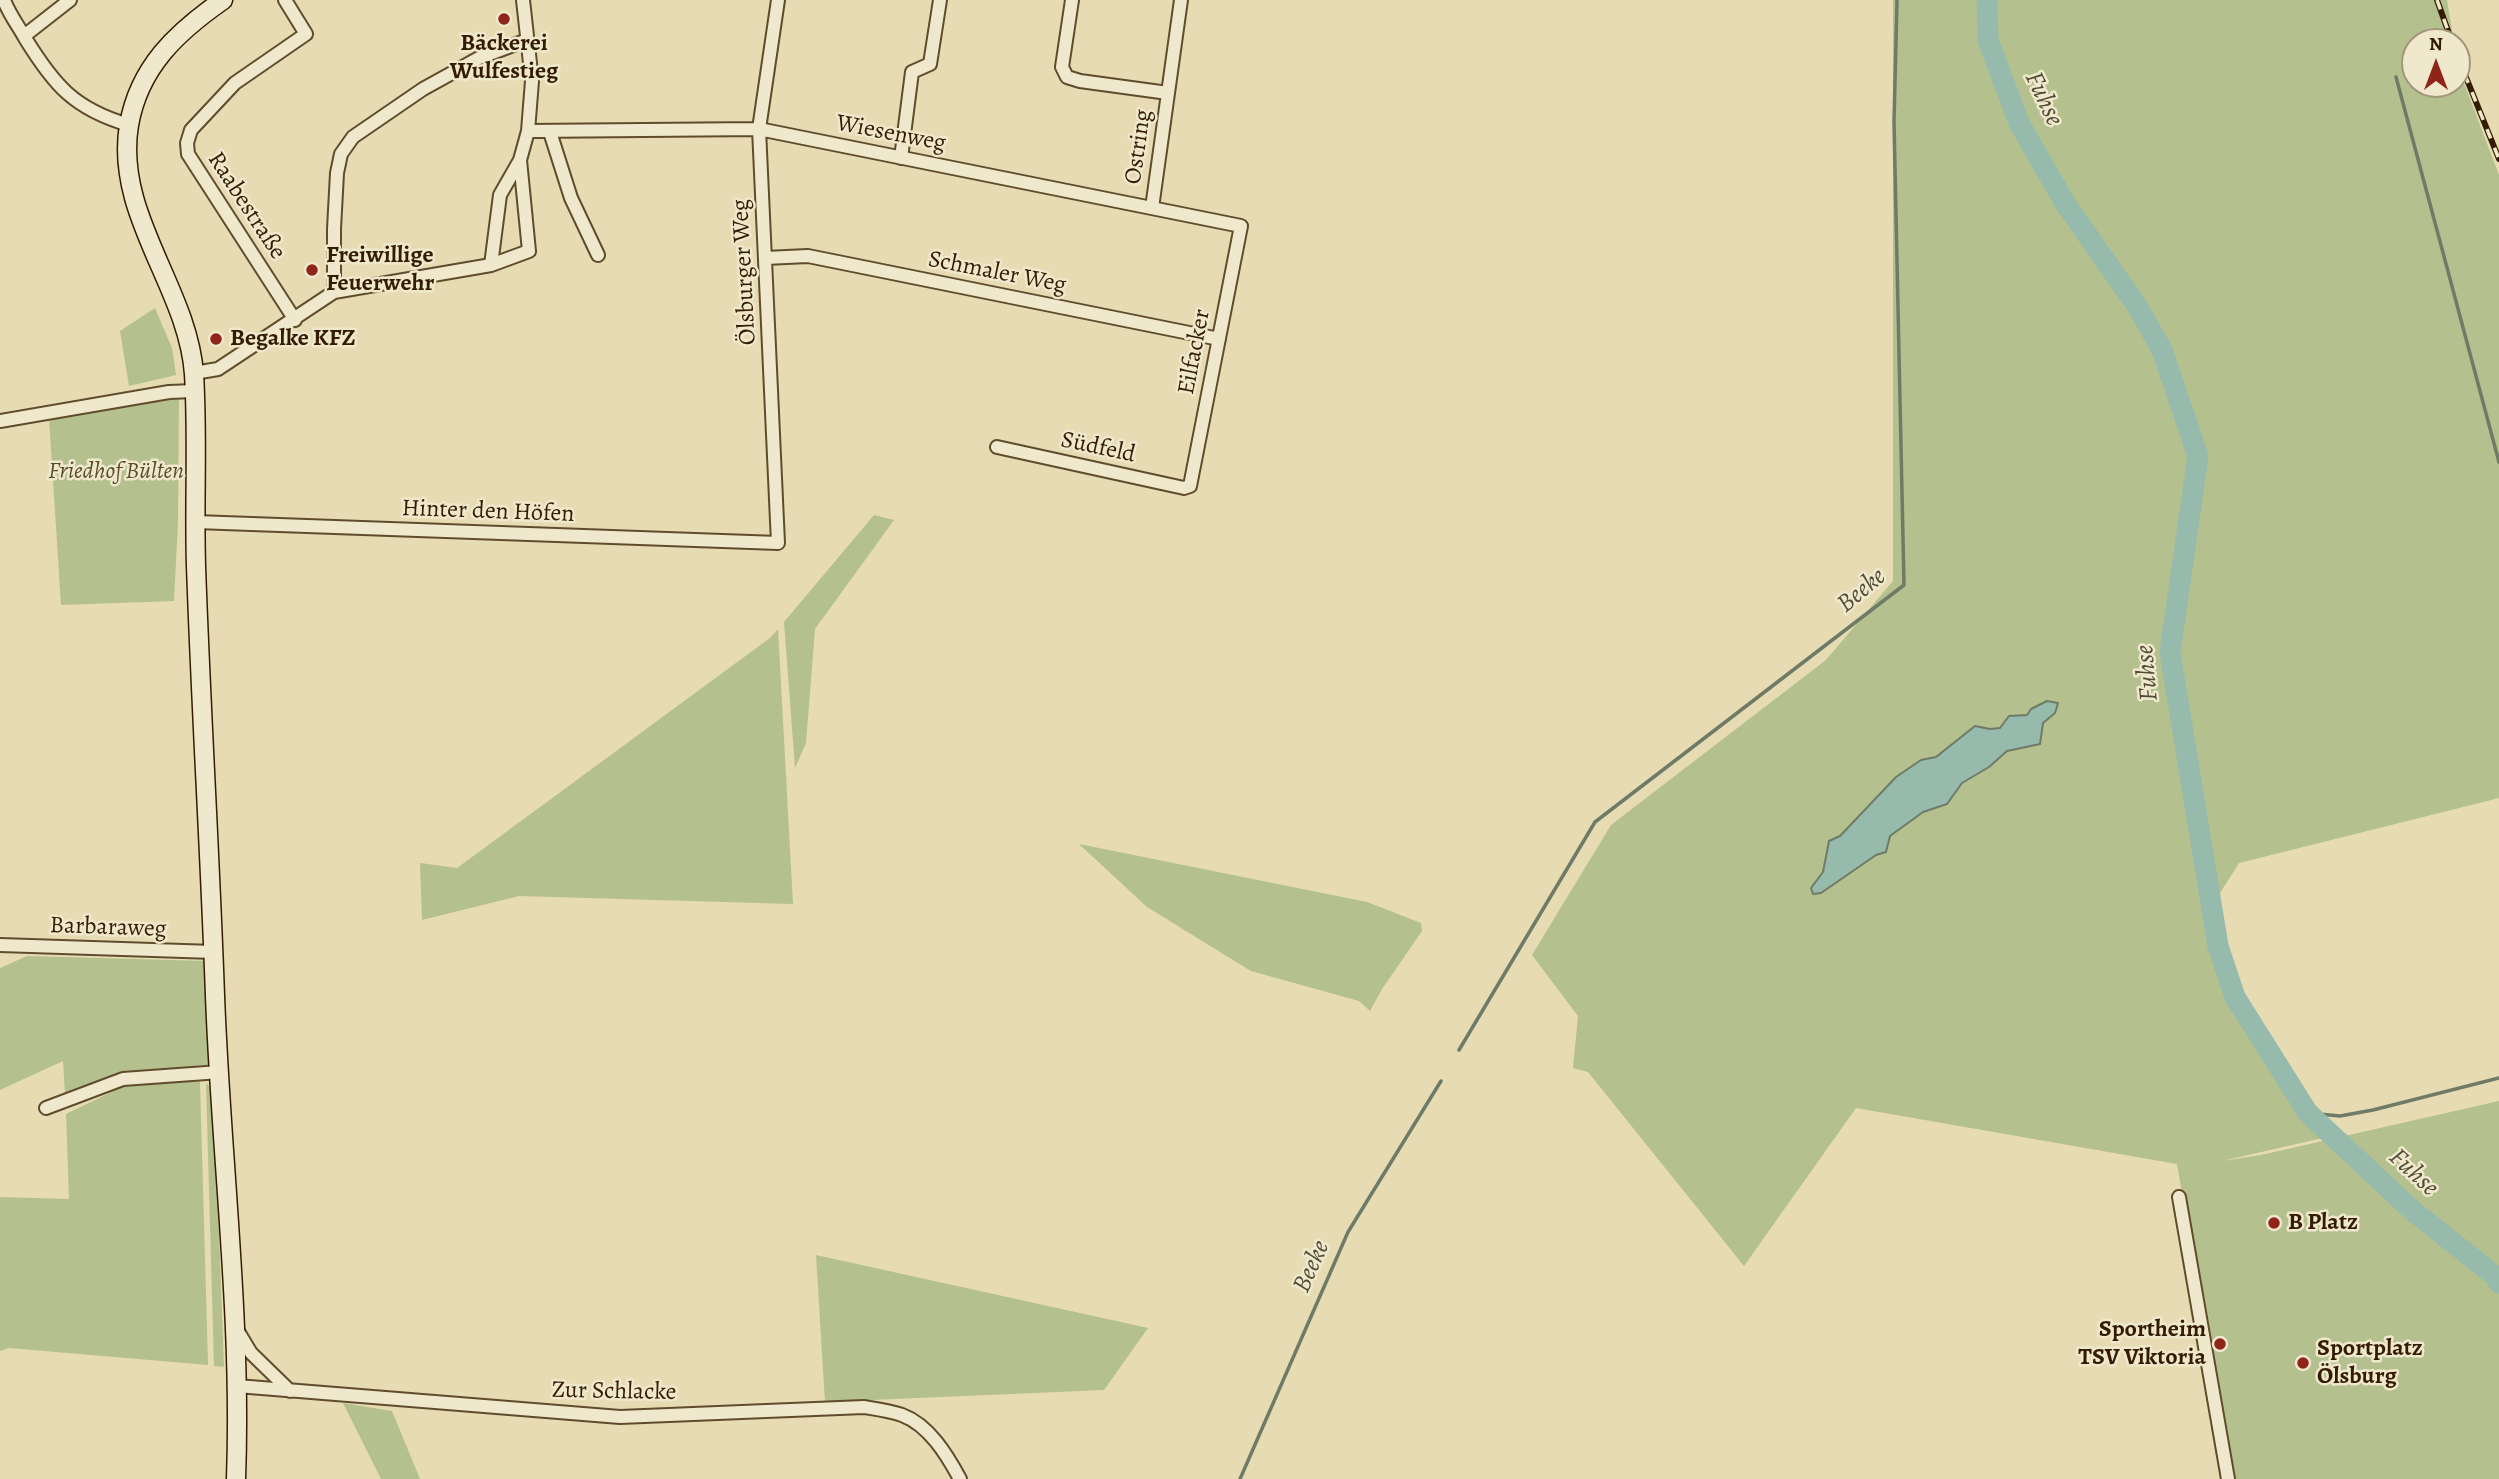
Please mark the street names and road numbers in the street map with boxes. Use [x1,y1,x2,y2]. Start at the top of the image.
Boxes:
street label: Ostring [1119,108,1159,186]
street label: Wiesenweg [834,109,948,159]
street label: Raabestraße [201,147,291,265]
street label: Ölsburger Weg [727,198,763,346]
street label: Schmaler Weg [926,246,1068,300]
street label: Eilfacker [1173,307,1217,397]
street label: Südfeld [1058,426,1138,470]
street label: Hinter den Höfen [401,495,575,529]
street label: Barbaraweg [49,912,167,944]
street label: Zur Schlacke [551,1377,677,1407]

